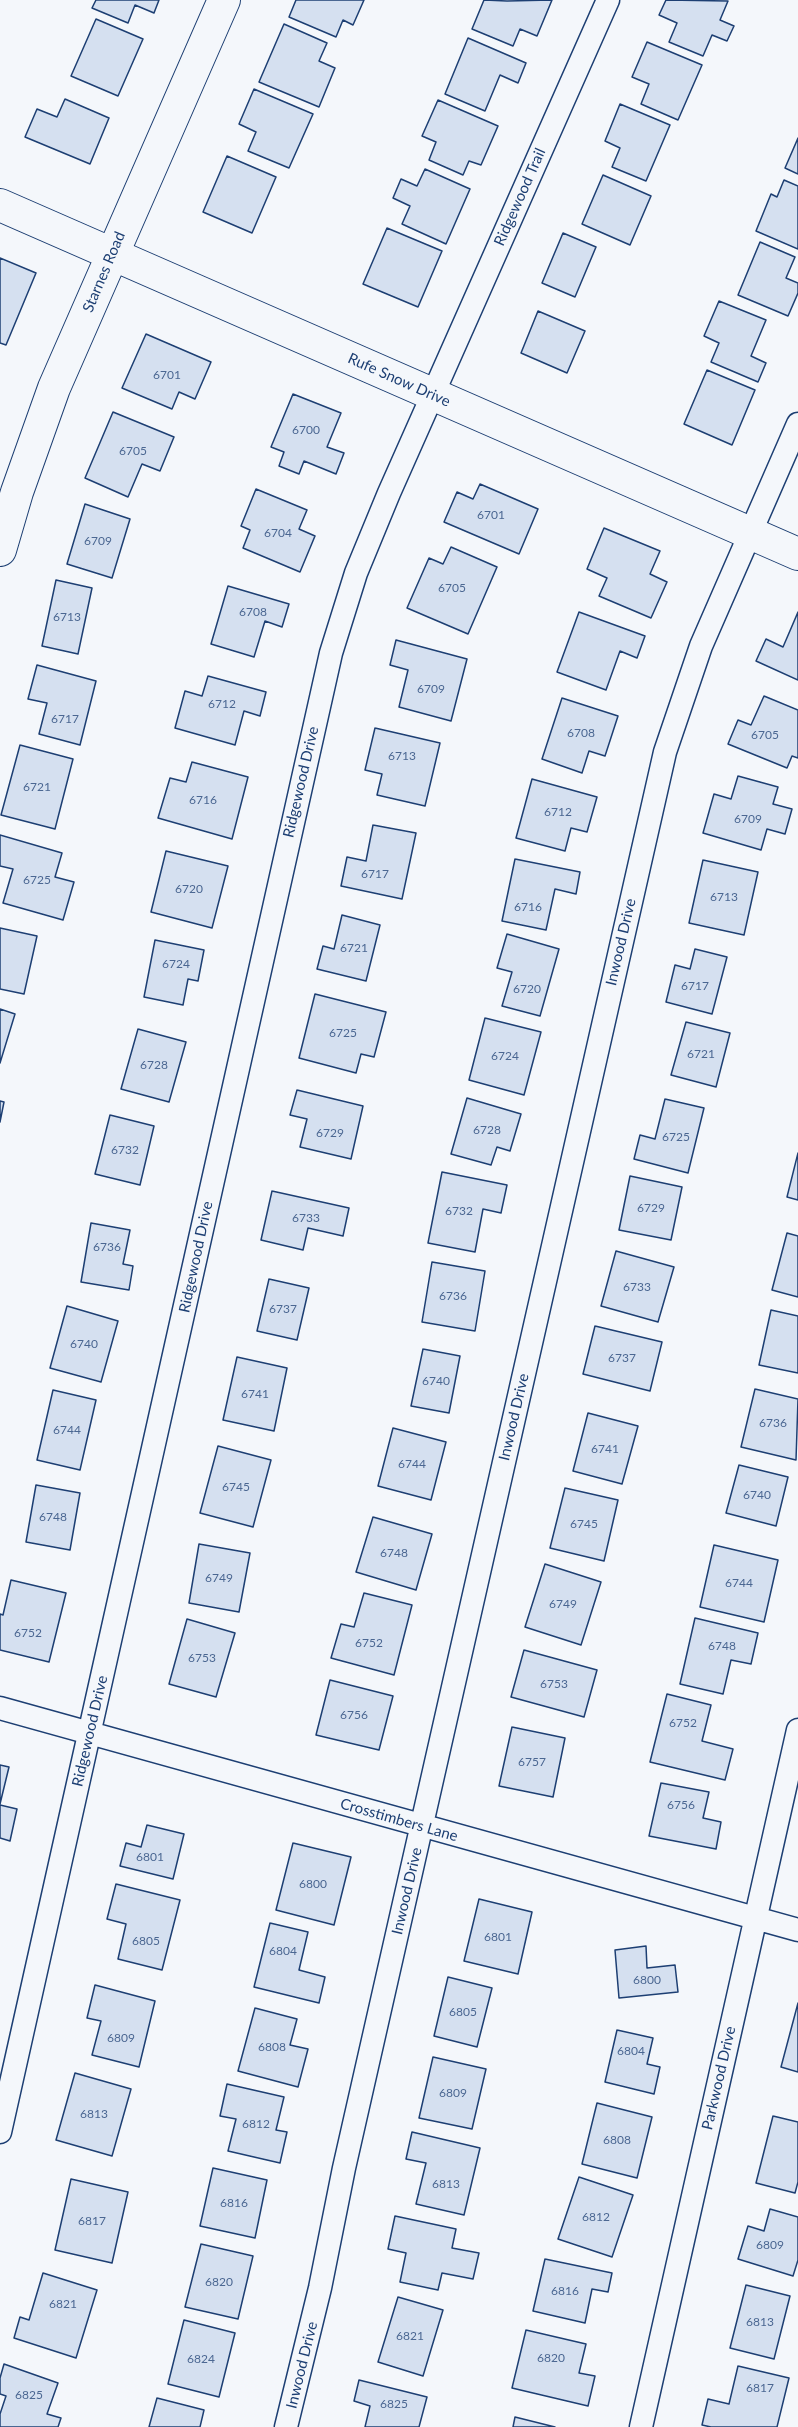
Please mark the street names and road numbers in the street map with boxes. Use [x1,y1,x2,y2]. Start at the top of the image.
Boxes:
street label: Ridgewood Trail [490,145,550,249]
street label: Starnes Road [79,229,129,315]
street label: Rufe Snow Drive [345,349,453,411]
street label: Ridgewood Drive [279,725,323,839]
street label: Inwood Drive [602,897,640,987]
street label: Ridgewood Drive [175,1200,217,1314]
street label: Inwood Drive [495,1372,533,1462]
street label: Ridgewood Drive [68,1674,112,1788]
street label: Crosstimbers Lane [338,1795,460,1845]
street label: Inwood Drive [388,1846,426,1936]
street label: Parkwood Drive [698,2024,740,2132]
street label: Inwood Drive [282,2320,322,2410]

